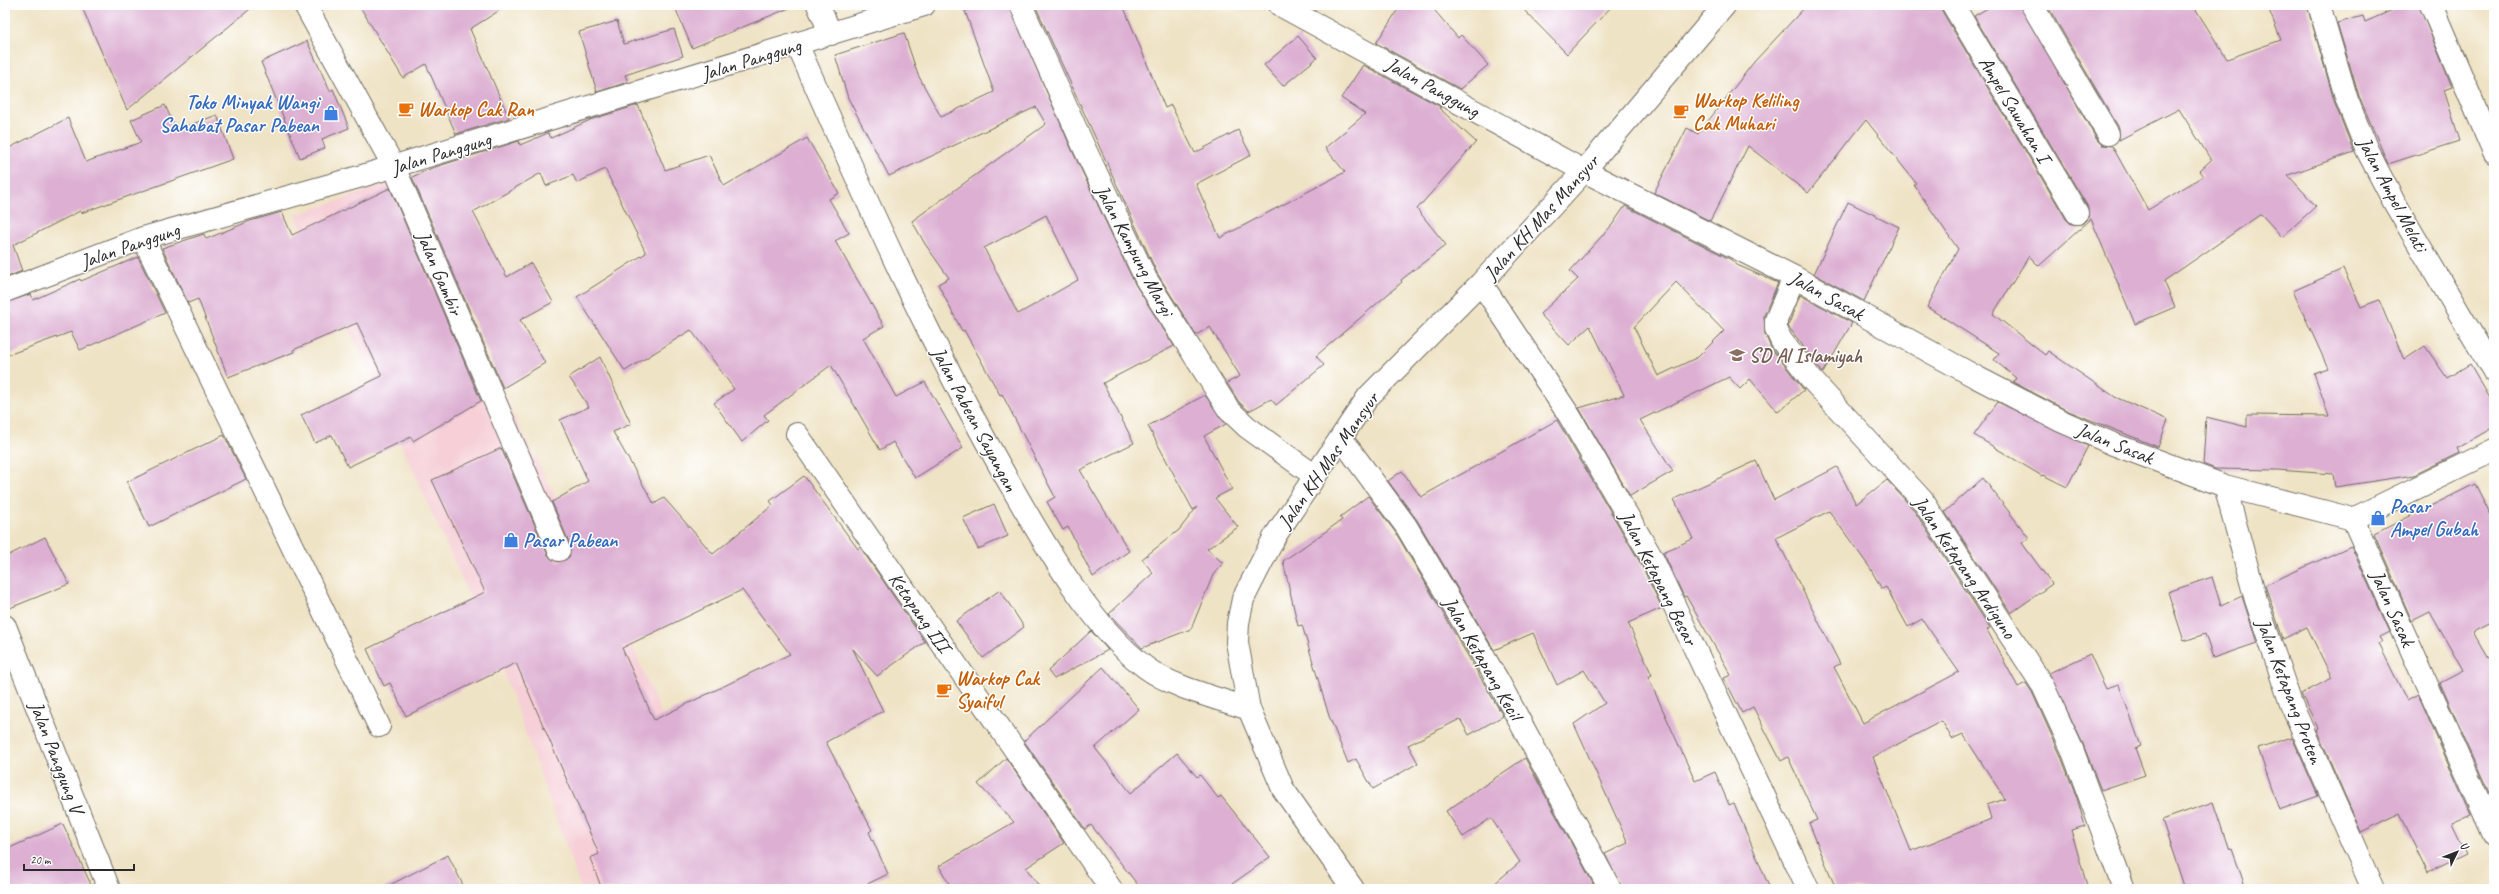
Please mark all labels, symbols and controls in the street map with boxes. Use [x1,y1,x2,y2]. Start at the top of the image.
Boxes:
street label: Jalan Panggung [697,32,805,87]
street label: Jalan Panggung [1381,51,1485,124]
street label: Ampel Sawahan I [1973,52,2059,171]
place label: Warkop Keliling Cak Muhari [1693,88,1800,136]
place label: Toko Minyak Wangi Sahabat Pasar Pabean [160,90,322,138]
place label: Warkop Cak Ran [418,97,535,122]
cafe icon: Warkop Cak Ran [397,100,415,118]
cafe icon: Warkop Keliling Cak Muhari [1672,102,1690,120]
shop icon: Toko Minyak Wangi Sahabat Pasar Pabean [322,104,340,122]
street label: Jalan Panggung [387,126,495,181]
street label: Jalan Ampel Melati [2351,132,2434,258]
street label: Jalan KH Mas Mansyur [1478,148,1606,286]
street label: Jalan Kampung Margi [1089,180,1181,322]
street label: Jalan Panggung [76,217,184,274]
street label: Jalan Gambir [410,226,469,321]
street label: Jalan Sasak [1785,264,1870,327]
street label: Jalan Pabean Sayangan [925,342,1024,497]
place label: SD Al Islamiyah [1749,343,1863,369]
school or university icon: SD Al Islamiyah [1728,346,1746,364]
street label: Jalan KH Mas Mansyur [1272,386,1386,534]
street label: Jalan Sasak [2072,416,2158,471]
street label: Jalan Ketapang Ardiguno [1907,490,2022,644]
place label: Pasar Ampel Gubah [2390,494,2479,542]
street label: Jalan Ketapang Besar [1614,506,1704,651]
shop icon: Pasar Ampel Gubah [2369,509,2387,527]
place label: Pasar Pabean [523,528,618,553]
shop icon: Pasar Pabean [502,531,520,549]
street label: Jalan Sasak [2364,565,2421,652]
street label: Ketapang III [883,568,958,660]
street label: Jalan Ketapang Kecil [1437,591,1530,727]
street label: Jalan Ketapang Proten [2250,614,2329,768]
place label: Warkop Cak Syaiful [956,666,1042,714]
cafe icon: Warkop Cak Syaiful [935,681,953,699]
street label: Jalan Panggung V [23,697,91,821]
north arrow [2437,832,2477,872]
text: U [2457,838,2473,854]
scale bar [24,846,134,872]
text: 20 m [30,852,52,868]

